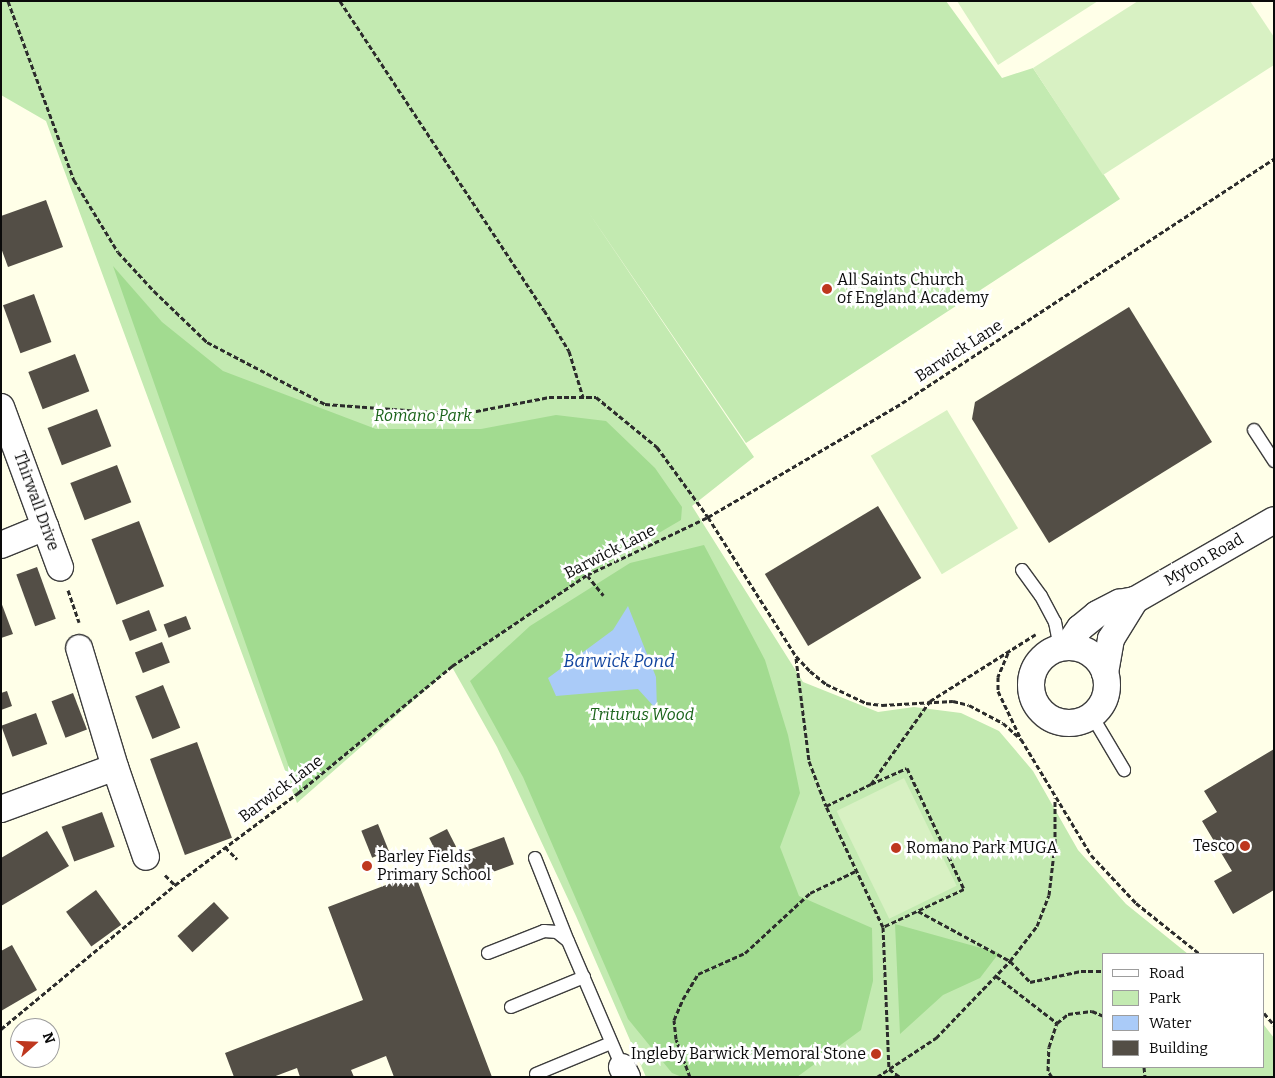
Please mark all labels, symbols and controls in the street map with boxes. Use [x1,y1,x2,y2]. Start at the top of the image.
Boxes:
place label: All Saints Church of England Academy [837,270,989,308]
marker: All Saints Church of England Academy [821,283,833,295]
street label: Barwick Lane [912,316,1006,386]
park label: Romano Park [374,406,472,426]
street label: Thirwall Drive [9,449,63,553]
street label: Barwick Lane [561,521,659,583]
street label: Myton Road [1161,530,1247,590]
water label: Barwick Pond [563,650,675,672]
park label: Triturus Wood [590,705,694,725]
street label: Barwick Lane [235,751,327,827]
place label: Tesco [1193,836,1235,856]
place label: Romano Park MUGA [906,838,1058,858]
marker: Tesco [1239,840,1251,852]
marker: Romano Park MUGA [890,842,902,854]
place label: Barley Fields Primary School [377,847,491,885]
marker: Barley Fields Primary School [361,860,373,872]
legend [1102,953,1265,1068]
text: Road [1149,964,1184,982]
text: Park [1149,989,1181,1007]
text: Water [1149,1014,1191,1032]
north arrow [10,1018,60,1068]
text: N [39,1030,58,1046]
text: Building [1149,1039,1208,1057]
place label: Ingleby Barwick Memoral Stone [631,1044,866,1064]
marker: Ingleby Barwick Memoral Stone [870,1048,882,1060]

